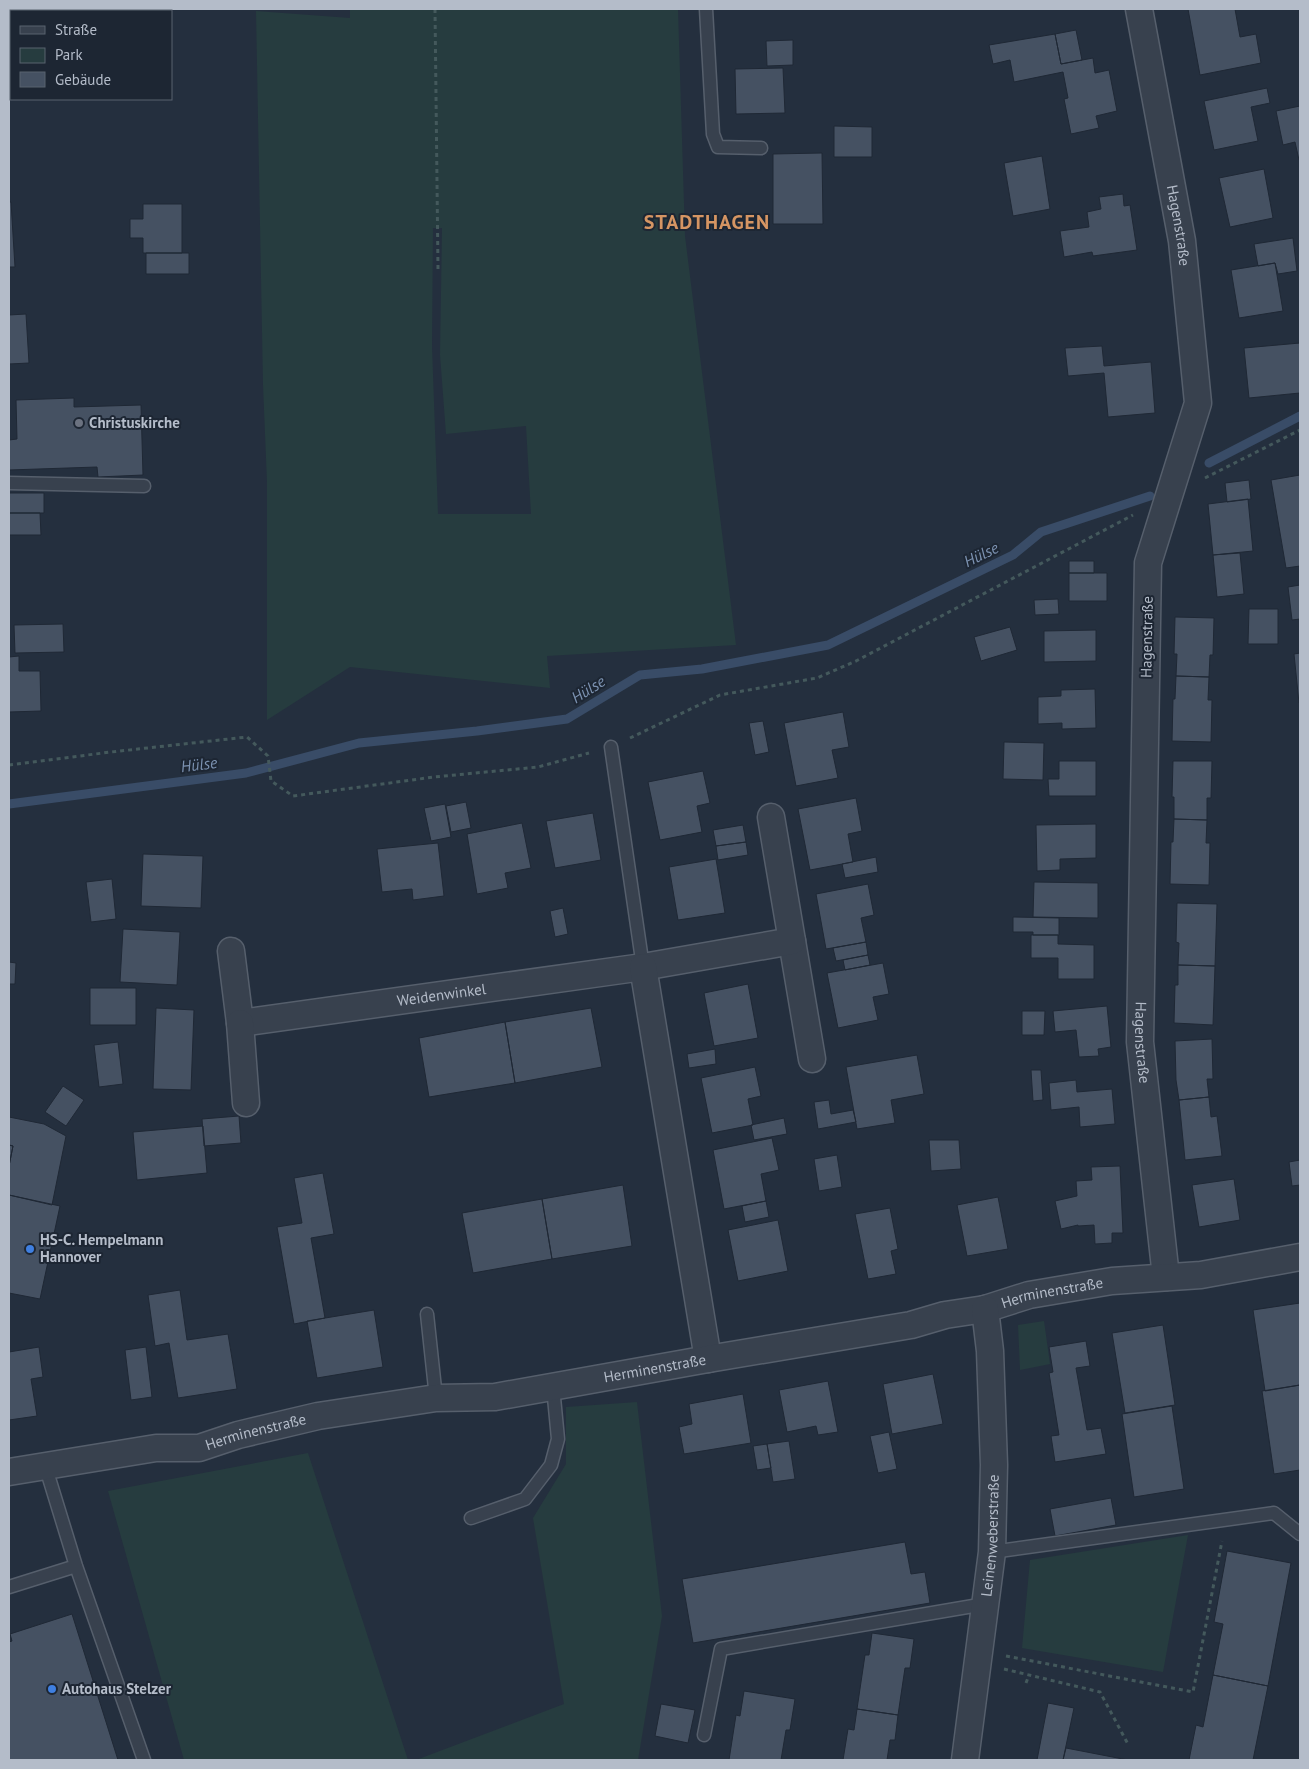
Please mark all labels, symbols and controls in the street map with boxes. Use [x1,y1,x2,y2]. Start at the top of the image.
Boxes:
legend [10,10,172,100]
text: Straße [55,20,97,39]
text: Park [55,45,83,64]
text: Gebäude [55,70,111,89]
street label: Hagenstraße [1163,183,1194,267]
district label: STADTHAGEN [644,209,770,235]
place label: Christuskirche [89,413,180,432]
marker: Christuskirche [73,417,85,429]
water label: Hülse [960,537,1002,571]
street label: Hagenstraße [1136,596,1157,678]
water label: Hülse [567,671,609,707]
water label: Hülse [180,752,219,776]
street label: Weidenwinkel [396,979,488,1010]
street label: Hagenstraße [1131,1001,1155,1084]
place label: HS-C. Hempelmann Hannover [40,1230,163,1266]
marker: HS-C. Hempelmann Hannover [24,1243,36,1255]
street label: Herminenstraße [999,1273,1104,1312]
street label: Herminenstraße [602,1350,707,1386]
street label: Herminenstraße [203,1409,308,1454]
street label: Leinenweberstraße [976,1474,1003,1598]
place label: Autohaus Stelzer [62,1679,172,1698]
marker: Autohaus Stelzer [46,1683,58,1695]

